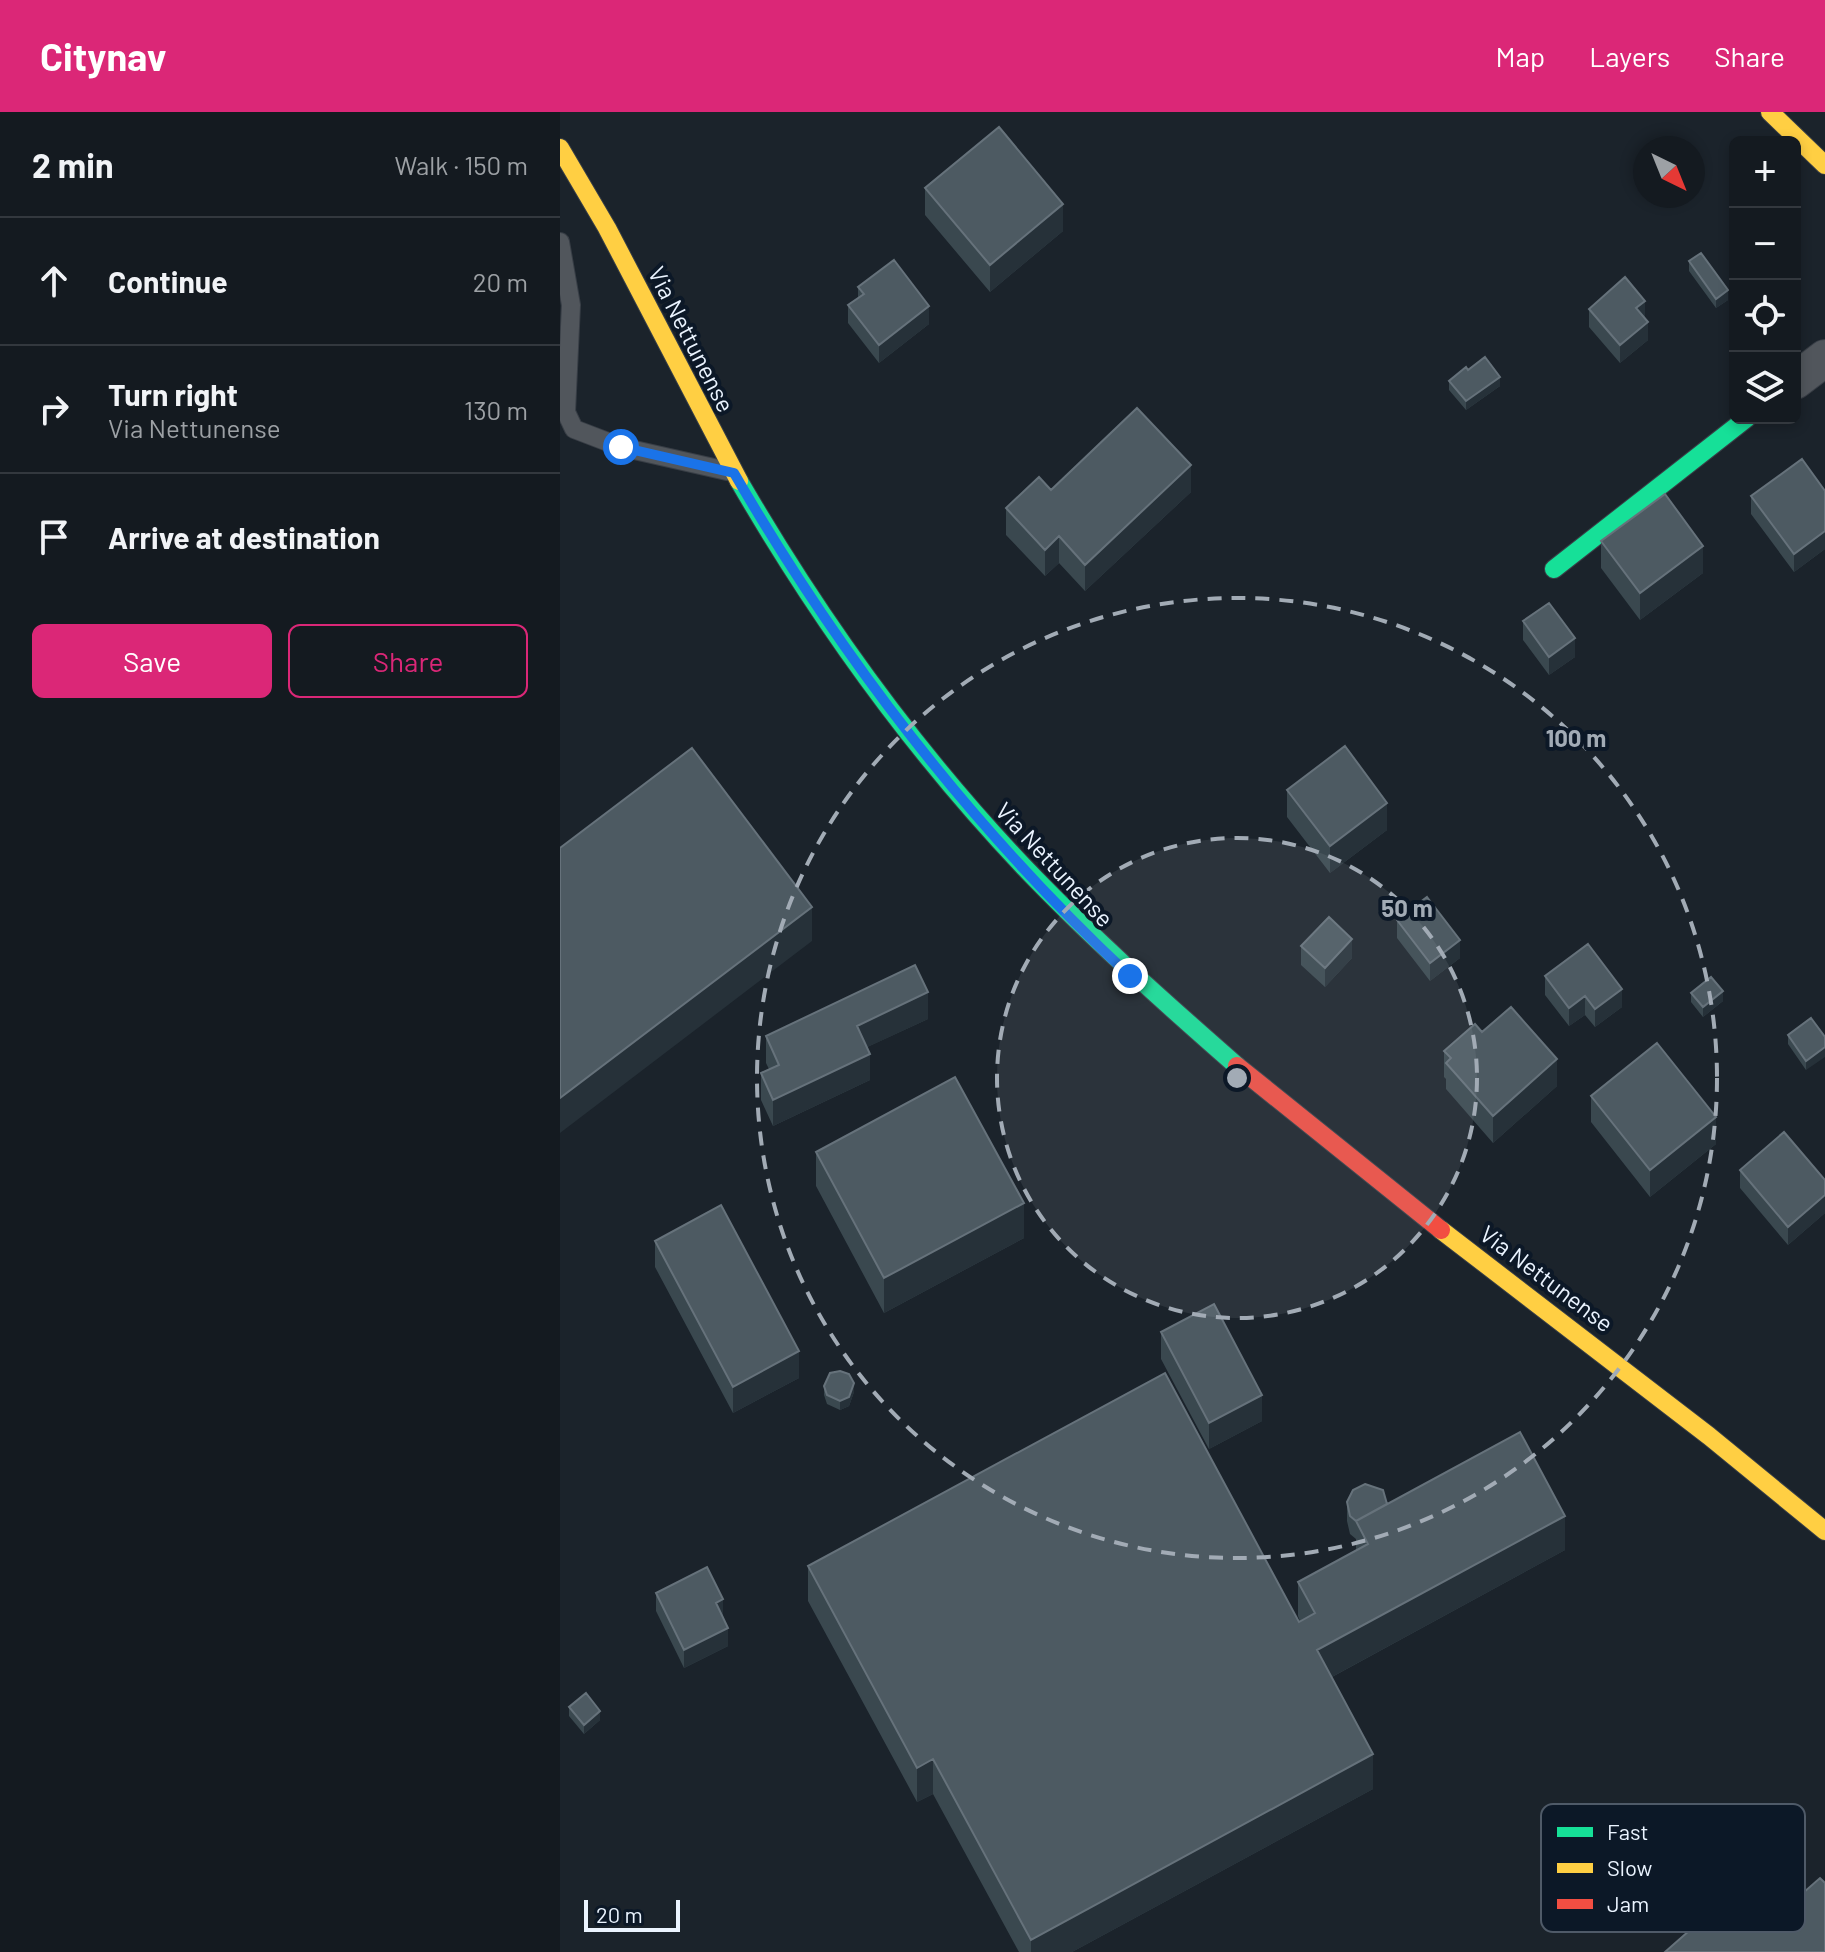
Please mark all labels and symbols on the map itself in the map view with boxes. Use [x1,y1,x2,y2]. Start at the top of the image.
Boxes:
north arrow [1633,136,1705,208]
street label: Via Nettunense [643,261,741,417]
route start [603,429,639,465]
text: 100 m [1546,723,1606,752]
street label: Via Nettunense [990,796,1120,932]
text: 50 m [1381,893,1433,922]
route end [1112,958,1148,994]
centre of rings [1223,1064,1251,1092]
street label: Via Nettunense [1475,1218,1619,1338]
legend [1541,1804,1805,1932]
text: Fast [1607,1818,1649,1844]
text: Slow [1607,1854,1652,1880]
text: Jam [1607,1890,1649,1916]
scale bar [584,1896,680,1932]

